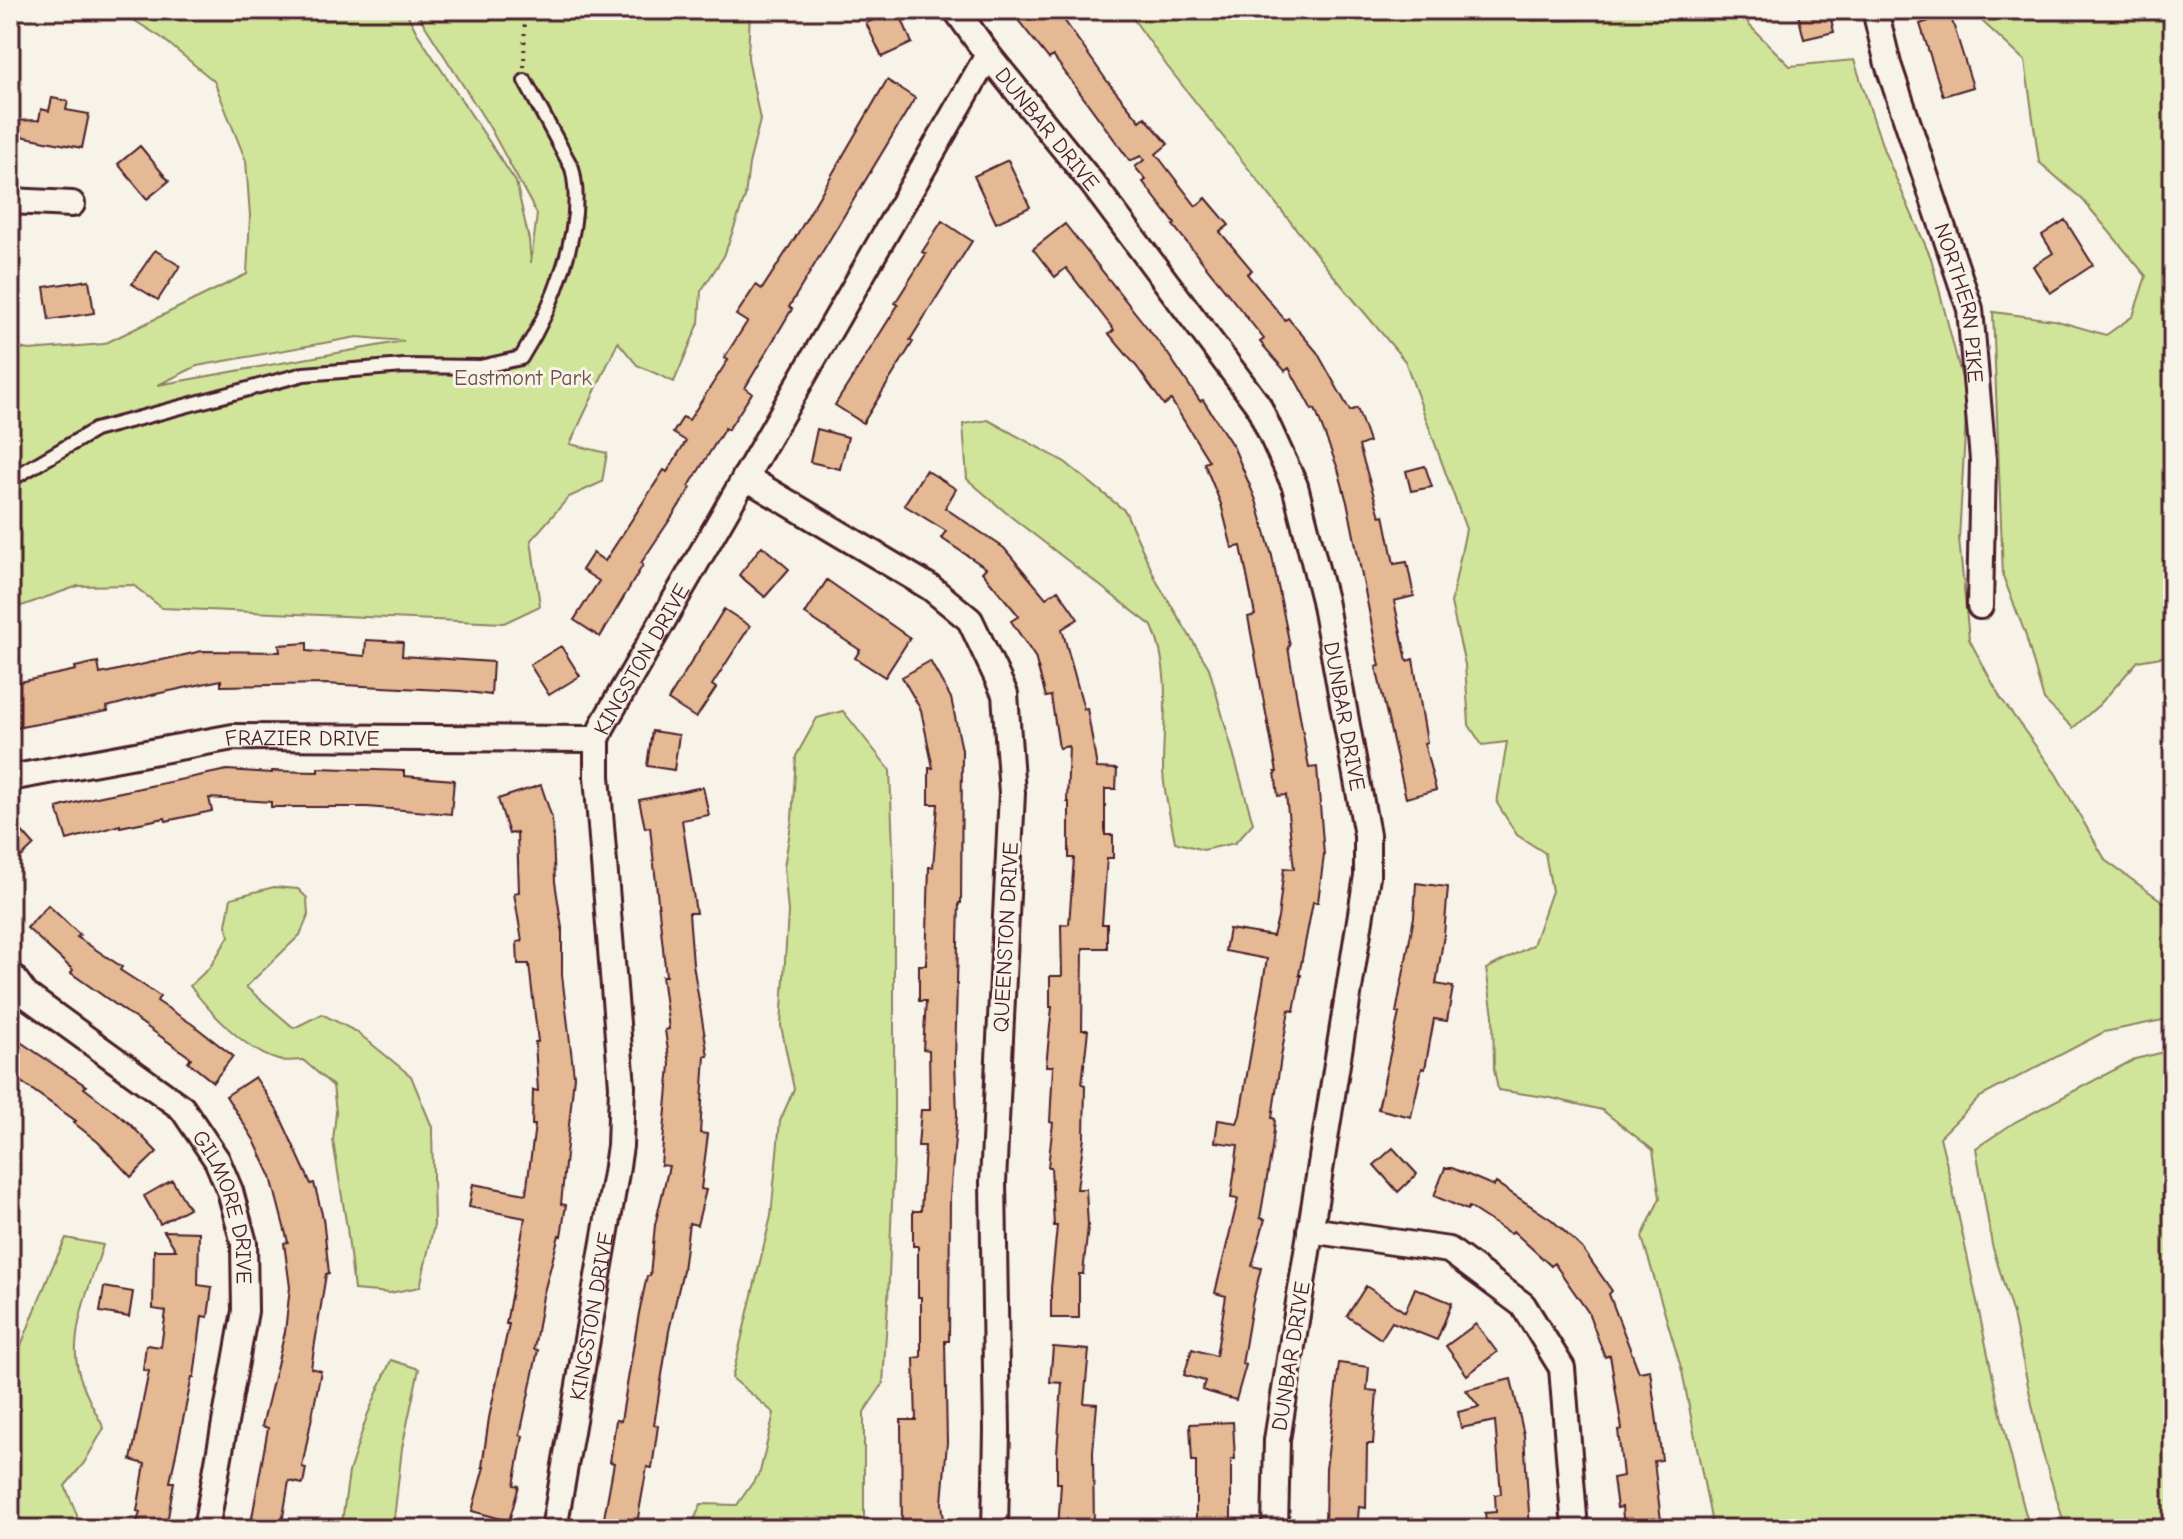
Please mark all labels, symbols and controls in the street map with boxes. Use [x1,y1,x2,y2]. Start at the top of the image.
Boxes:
street label: DUNBAR DRIVE [989,62,1105,196]
street label: NORTHERN PIKE [1928,220,1988,384]
park label: Eastmont Park [454,365,592,391]
street label: KINGSTON DRIVE [588,579,695,739]
street label: DUNBAR DRIVE [1318,640,1371,793]
street label: FRAZIER DRIVE [223,724,380,752]
street label: QUEENSTON DRIVE [988,841,1024,1033]
street label: GILMORE DRIVE [187,1125,257,1284]
street label: KINGSTON DRIVE [565,1230,619,1402]
street label: DUNBAR DRIVE [1266,1280,1316,1433]

